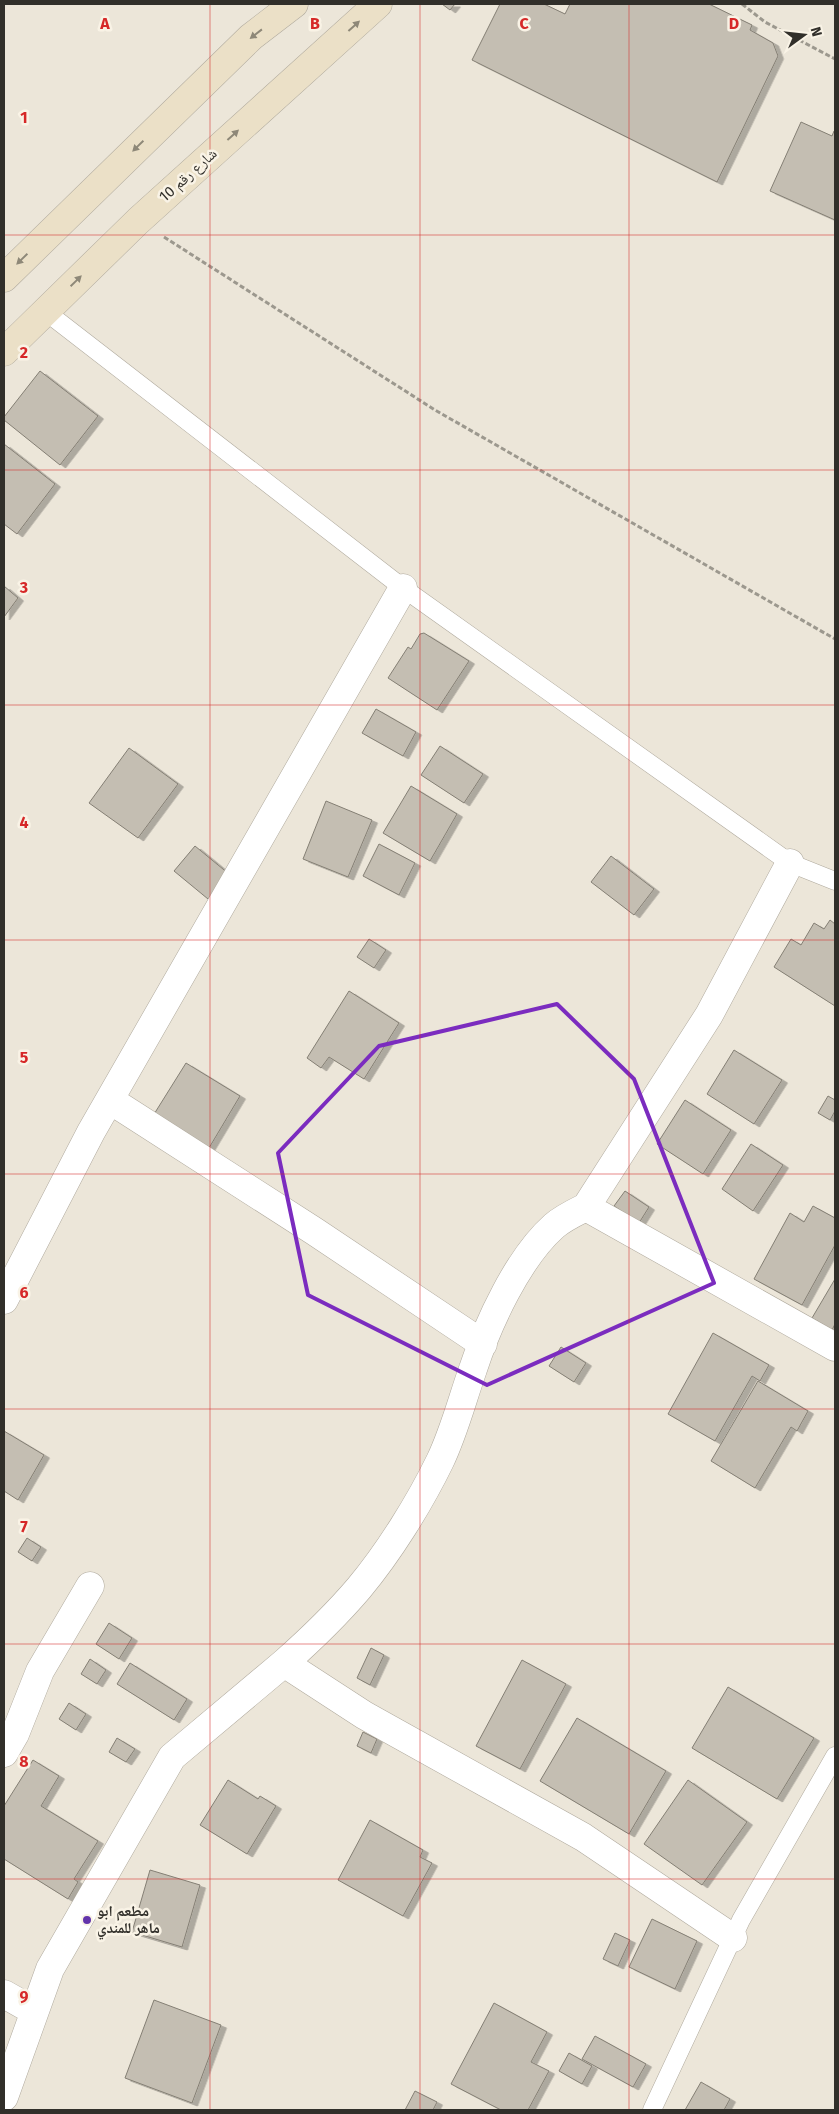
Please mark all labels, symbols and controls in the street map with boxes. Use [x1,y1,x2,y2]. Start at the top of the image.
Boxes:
north arrow [779,10,829,60]
text: A [99,14,110,33]
text: B [310,14,320,33]
text: C [519,14,529,33]
text: D [729,14,739,33]
one-way arrow [347,20,359,32]
text: N [807,25,825,38]
one-way arrow [250,28,263,39]
text: 1 [20,108,28,127]
one-way arrow [227,129,239,141]
one-way arrow [133,140,145,152]
street label: شارع رقم 10 [155,144,221,206]
one-way arrow [16,253,28,265]
one-way arrow [69,275,81,287]
text: 2 [20,343,28,362]
text: 3 [19,578,28,597]
text: 4 [19,813,29,832]
text: 5 [20,1048,29,1067]
text: 6 [19,1283,29,1302]
text: 7 [20,1517,28,1536]
text: 8 [19,1752,29,1771]
place label: مطعم ابو ماهر للمندي [97,1902,160,1940]
marker: مطعم ابو ماهر للمندي [81,1914,93,1926]
text: 9 [20,1987,29,2006]

